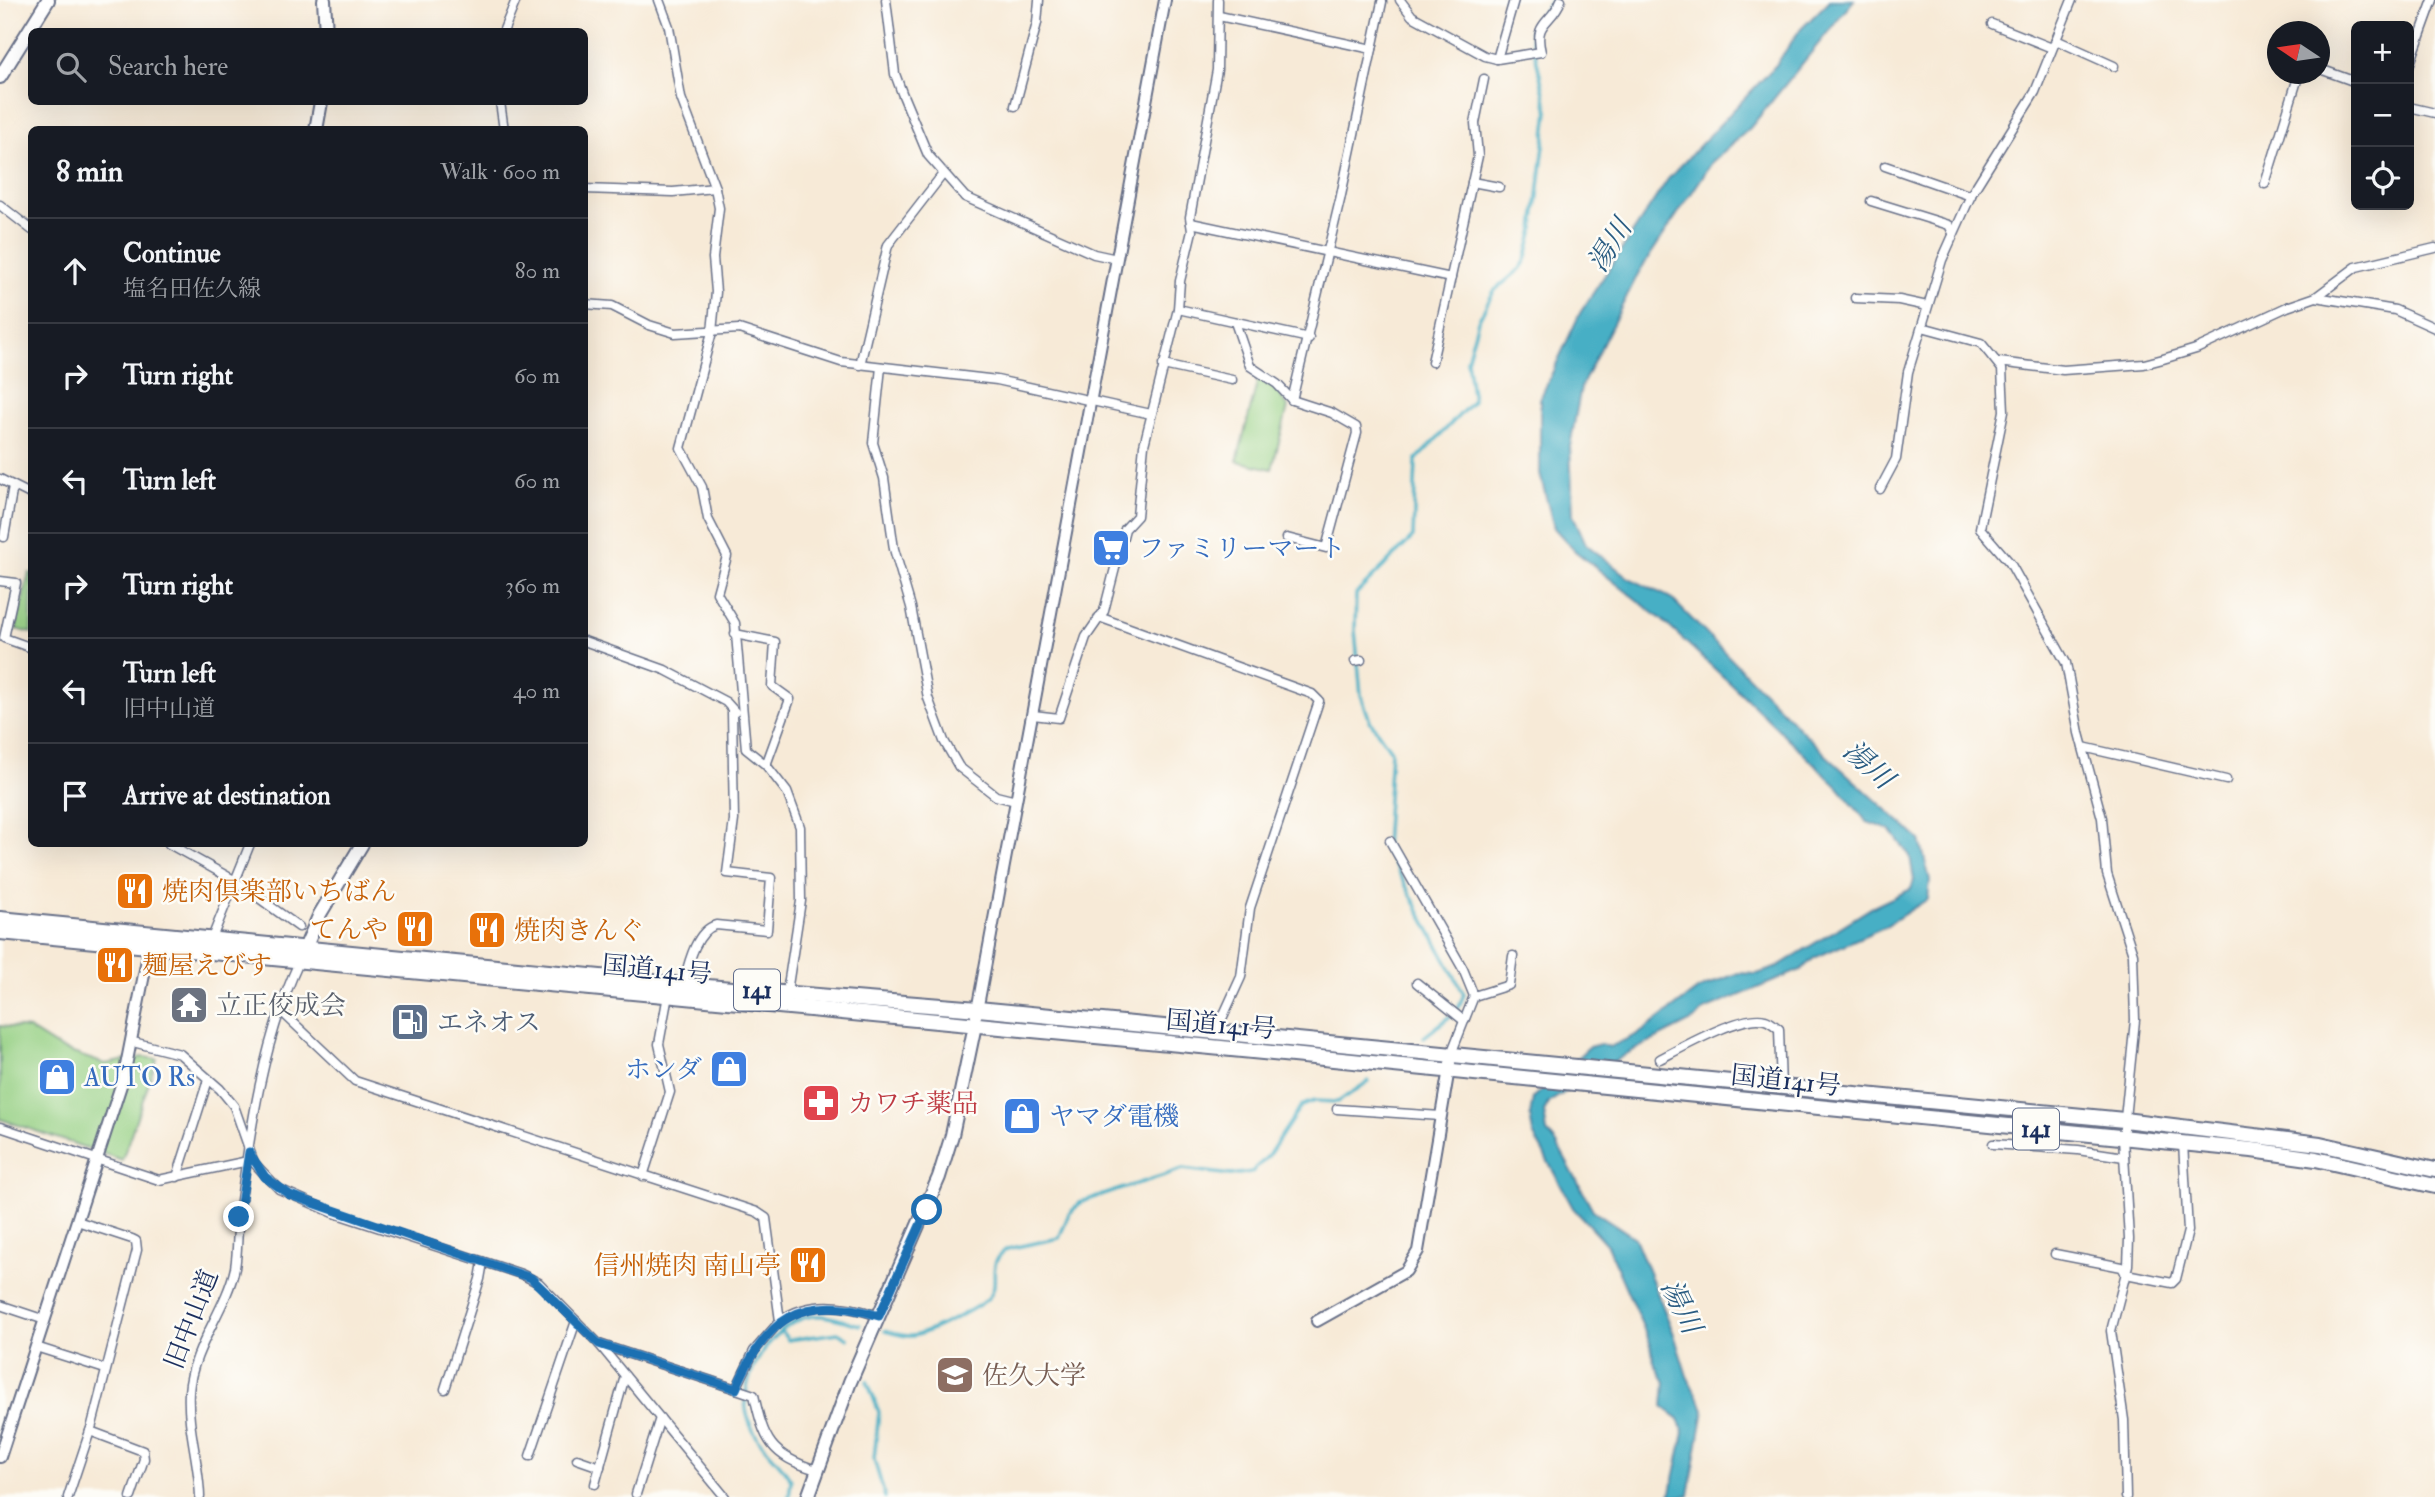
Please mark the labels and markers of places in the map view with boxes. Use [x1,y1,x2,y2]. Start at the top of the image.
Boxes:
supermarket icon: ファミリーマート [1090,527,1132,569]
place label: ファミリーマート [1138,533,1345,565]
restaurant icon: 焼肉倶楽部いちばん [114,870,156,912]
place label: 焼肉倶楽部いちばん [162,876,396,908]
restaurant icon: てんや [394,908,436,950]
restaurant icon: 焼肉きんぐ [466,909,508,951]
place label: てんや [310,914,388,946]
place label: 焼肉きんぐ [514,915,644,947]
restaurant icon: 麺屋えびす [94,944,136,986]
place label: 麺屋えびす [142,950,272,982]
temple icon: 立正佼成会 [168,984,210,1026]
place label: 立正佼成会 [216,990,346,1022]
fuel station icon: エネオス [389,1001,431,1043]
place label: エネオス [437,1007,541,1039]
shop icon: ホンダ [708,1048,750,1090]
place label: ホンダ [625,1054,702,1086]
shop icon: AUTO Rs [36,1056,78,1098]
place label: AUTO Rs [83,1062,195,1094]
pharmacy icon: カワチ薬品 [800,1082,842,1124]
place label: カワチ薬品 [848,1088,978,1120]
shop icon: ヤマダ電機 [1001,1095,1043,1137]
place label: ヤマダ電機 [1049,1101,1179,1133]
restaurant icon: 信州焼肉 南山亭 [787,1244,829,1286]
place label: 信州焼肉 南山亭 [594,1250,781,1282]
school or university icon: 佐久大学 [934,1354,976,1396]
place label: 佐久大学 [982,1360,1086,1392]

